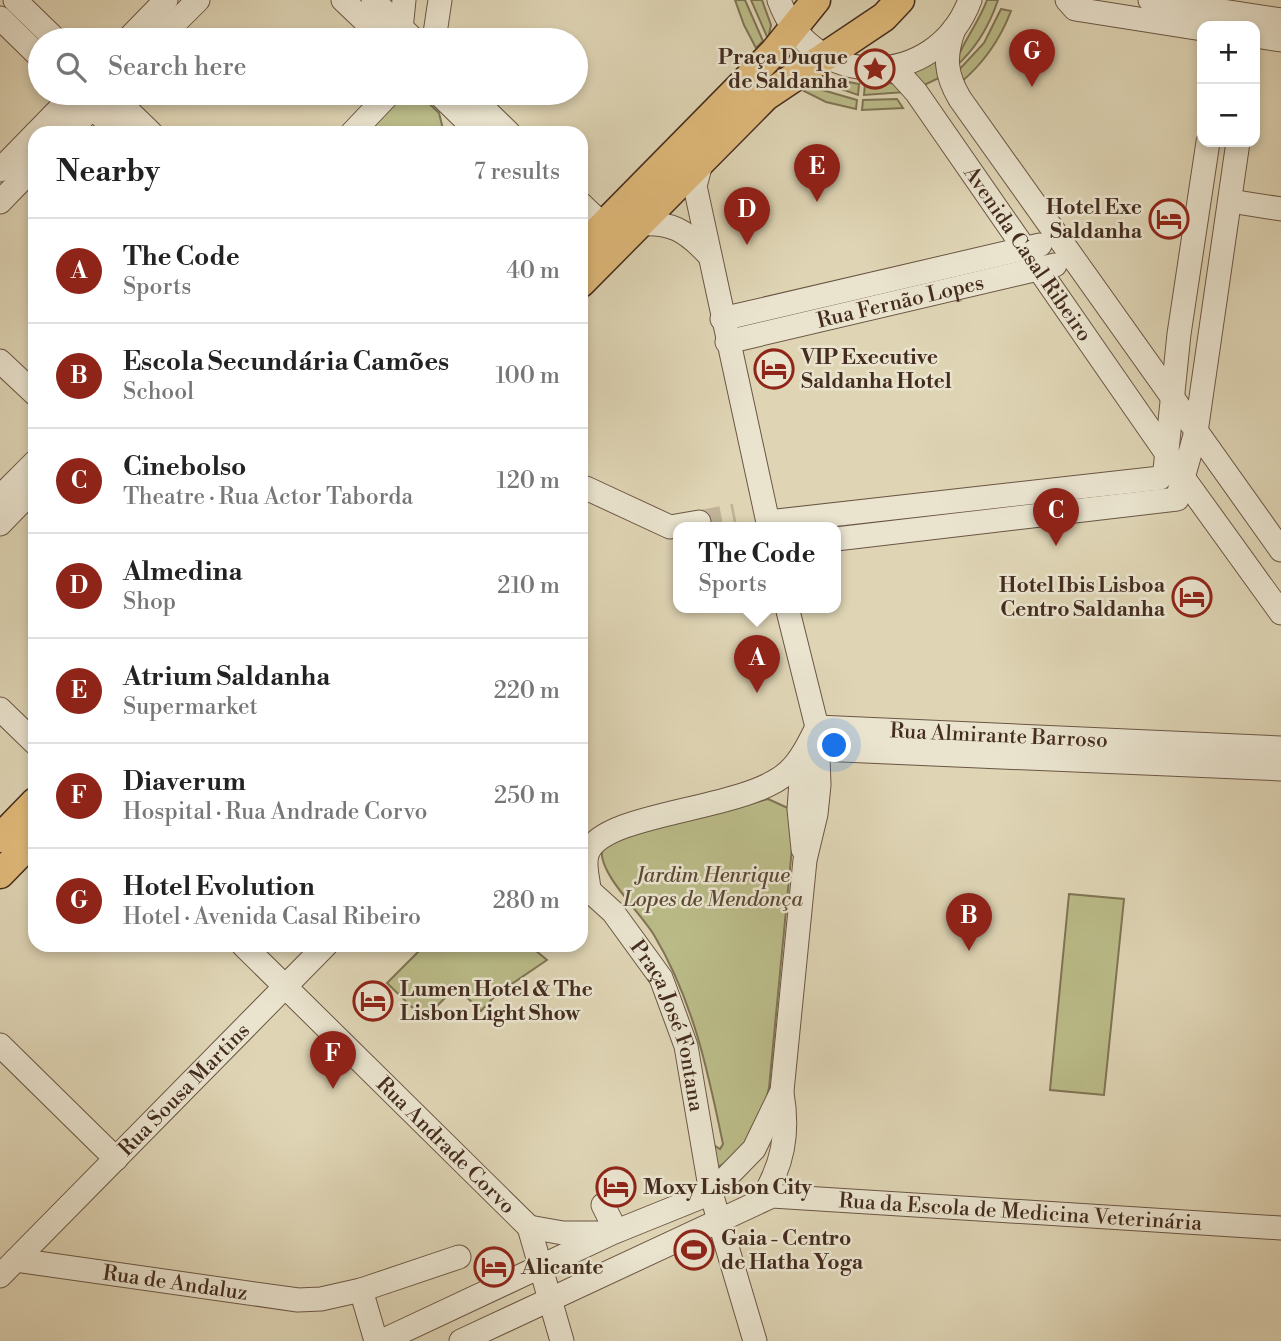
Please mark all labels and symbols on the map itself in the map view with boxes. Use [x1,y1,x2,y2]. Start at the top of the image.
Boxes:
pin: G [1009,29,1055,87]
place label: Praça Duque de Saldanha [718,45,849,95]
place icon: Praça Duque de Saldanha [854,48,896,90]
pin: E [794,144,840,202]
street label: Avenida Casal Ribeiro [957,161,1097,347]
pin: D [724,187,770,245]
place label: Hotel Exe Saldanha [1046,195,1143,245]
hotel icon: Hotel Exe Saldanha [1148,198,1190,240]
street label: Rua Fernão Lopes [814,270,987,334]
place label: VIP Executive Saldanha Hotel [800,345,952,395]
hotel icon: VIP Executive Saldanha Hotel [753,348,795,390]
pin: C [1033,488,1079,546]
place label: Hotel Ibis Lisboa Centro Saldanha [999,573,1166,623]
hotel icon: Hotel Ibis Lisboa Centro Saldanha [1171,576,1213,618]
pin: A [734,635,780,693]
street label: Rua Almirante Barroso [889,718,1108,754]
your location [817,728,851,762]
park label: Jardim Henrique Lopes de Mendonça [622,863,803,913]
pin: B [946,893,992,951]
street label: Praça José Fontana [624,935,709,1114]
place label: Lumen Hotel & The Lisbon Light Show [400,977,593,1027]
hotel icon: Lumen Hotel & The Lisbon Light Show [352,980,394,1022]
street label: Rua Sousa Martins [113,1018,256,1162]
pin: F [310,1031,356,1089]
street label: Rua Andrade Corvo [370,1072,520,1220]
hotel icon: Moxy Lisbon City [595,1166,637,1208]
place label: Moxy Lisbon City [643,1175,812,1201]
street label: Rua da Escola de Medicina Veterinária [838,1188,1203,1237]
place label: Gaia - Centro de Hatha Yoga [721,1226,864,1276]
sports icon: Gaia - Centro de Hatha Yoga [673,1229,715,1271]
hotel icon: Alicante [473,1246,515,1288]
place label: Alicante [520,1255,604,1281]
street label: Rua de Andaluz [101,1260,249,1307]

